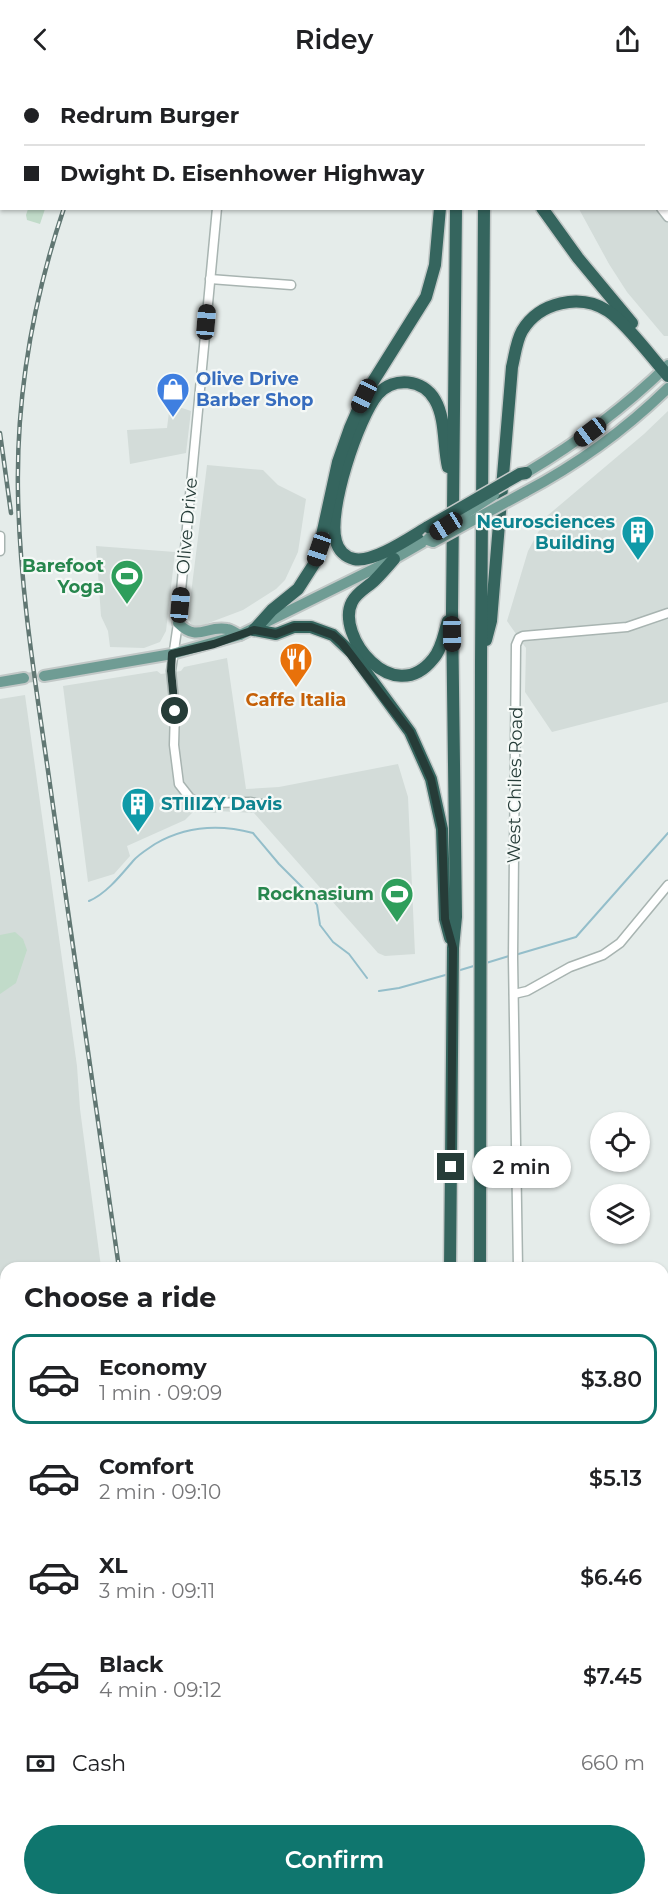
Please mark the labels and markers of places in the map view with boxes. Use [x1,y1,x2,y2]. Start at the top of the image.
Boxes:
place label: Olive Drive Barber Shop [196,368,313,411]
shop icon: Olive Drive Barber Shop [155,371,191,418]
place label: Neurosciences Building [476,511,615,554]
building icon: Neurosciences Building [620,514,656,561]
place label: Barefoot Yoga [22,555,104,598]
sports icon: Barefoot Yoga [109,558,145,605]
restaurant icon: Caffe Italia [278,641,314,688]
place label: Caffe Italia [246,689,346,711]
building icon: STIIIZY Davis [120,786,156,833]
place label: STIIIZY Davis [161,793,282,815]
sports icon: Rocknasium [379,876,415,923]
place label: Rocknasium [257,883,374,905]

